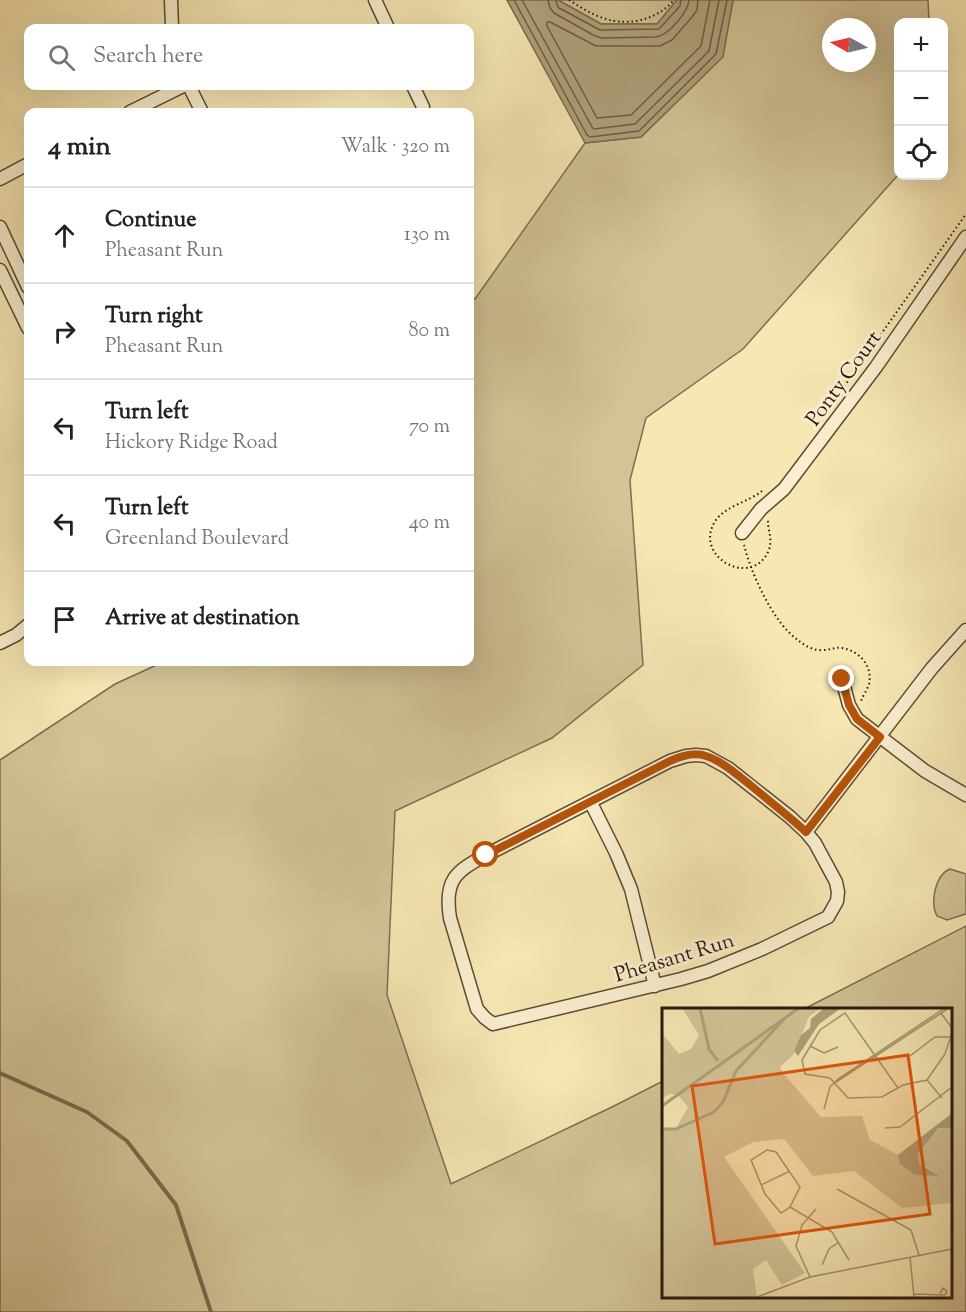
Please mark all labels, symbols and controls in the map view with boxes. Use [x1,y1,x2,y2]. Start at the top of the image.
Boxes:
north arrow [822,18,876,72]
map controls [894,18,948,180]
button: + [894,18,948,72]
search box [24,24,474,90]
icon: search [45,41,78,74]
text: Search here [93,41,203,73]
button: − [894,72,948,126]
button: locate [894,126,948,180]
text: 4 min [48,129,111,166]
text: Walk · 320 m [341,133,450,162]
text: Continue [105,205,196,237]
icon: ahead [48,219,81,252]
text: 130 m [404,221,450,250]
text: Pheasant Run [105,237,223,266]
text: Turn right [105,301,202,333]
icon: right [48,315,81,348]
text: 80 m [409,317,450,346]
street label: Ponty Court [800,325,890,433]
text: Pheasant Run [105,333,223,362]
text: Turn left [105,397,188,429]
icon: left [48,411,81,444]
text: 70 m [409,413,450,442]
text: Hickory Ridge Road [105,429,278,458]
text: Turn left [105,493,188,525]
icon: left [48,507,81,540]
text: 40 m [409,509,450,538]
text: Greenland Boulevard [105,525,289,554]
icon: arrive [48,603,81,636]
text: Arrive at destination [105,603,300,635]
route end [828,665,854,691]
route start [472,841,498,867]
street label: Pheasant Run [611,926,738,991]
inset map [662,1008,951,1297]

